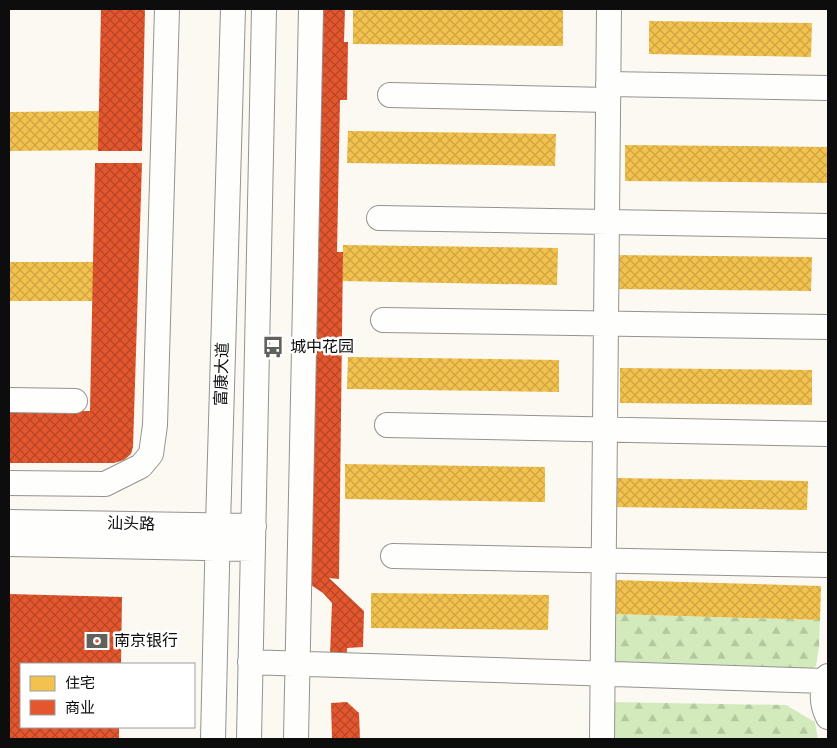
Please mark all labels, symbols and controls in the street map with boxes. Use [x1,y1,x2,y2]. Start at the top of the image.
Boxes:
bus stop icon: 城中花园 [260,334,286,360]
place label: 城中花园 [290,335,354,359]
street label: 富康大道 [209,342,235,406]
street label: 汕头路 [107,512,155,536]
bank icon: 南京银行 [84,628,110,654]
place label: 南京银行 [114,629,178,653]
legend [20,663,195,728]
text: 住宅 [65,672,95,695]
text: 商业 [65,697,95,720]

